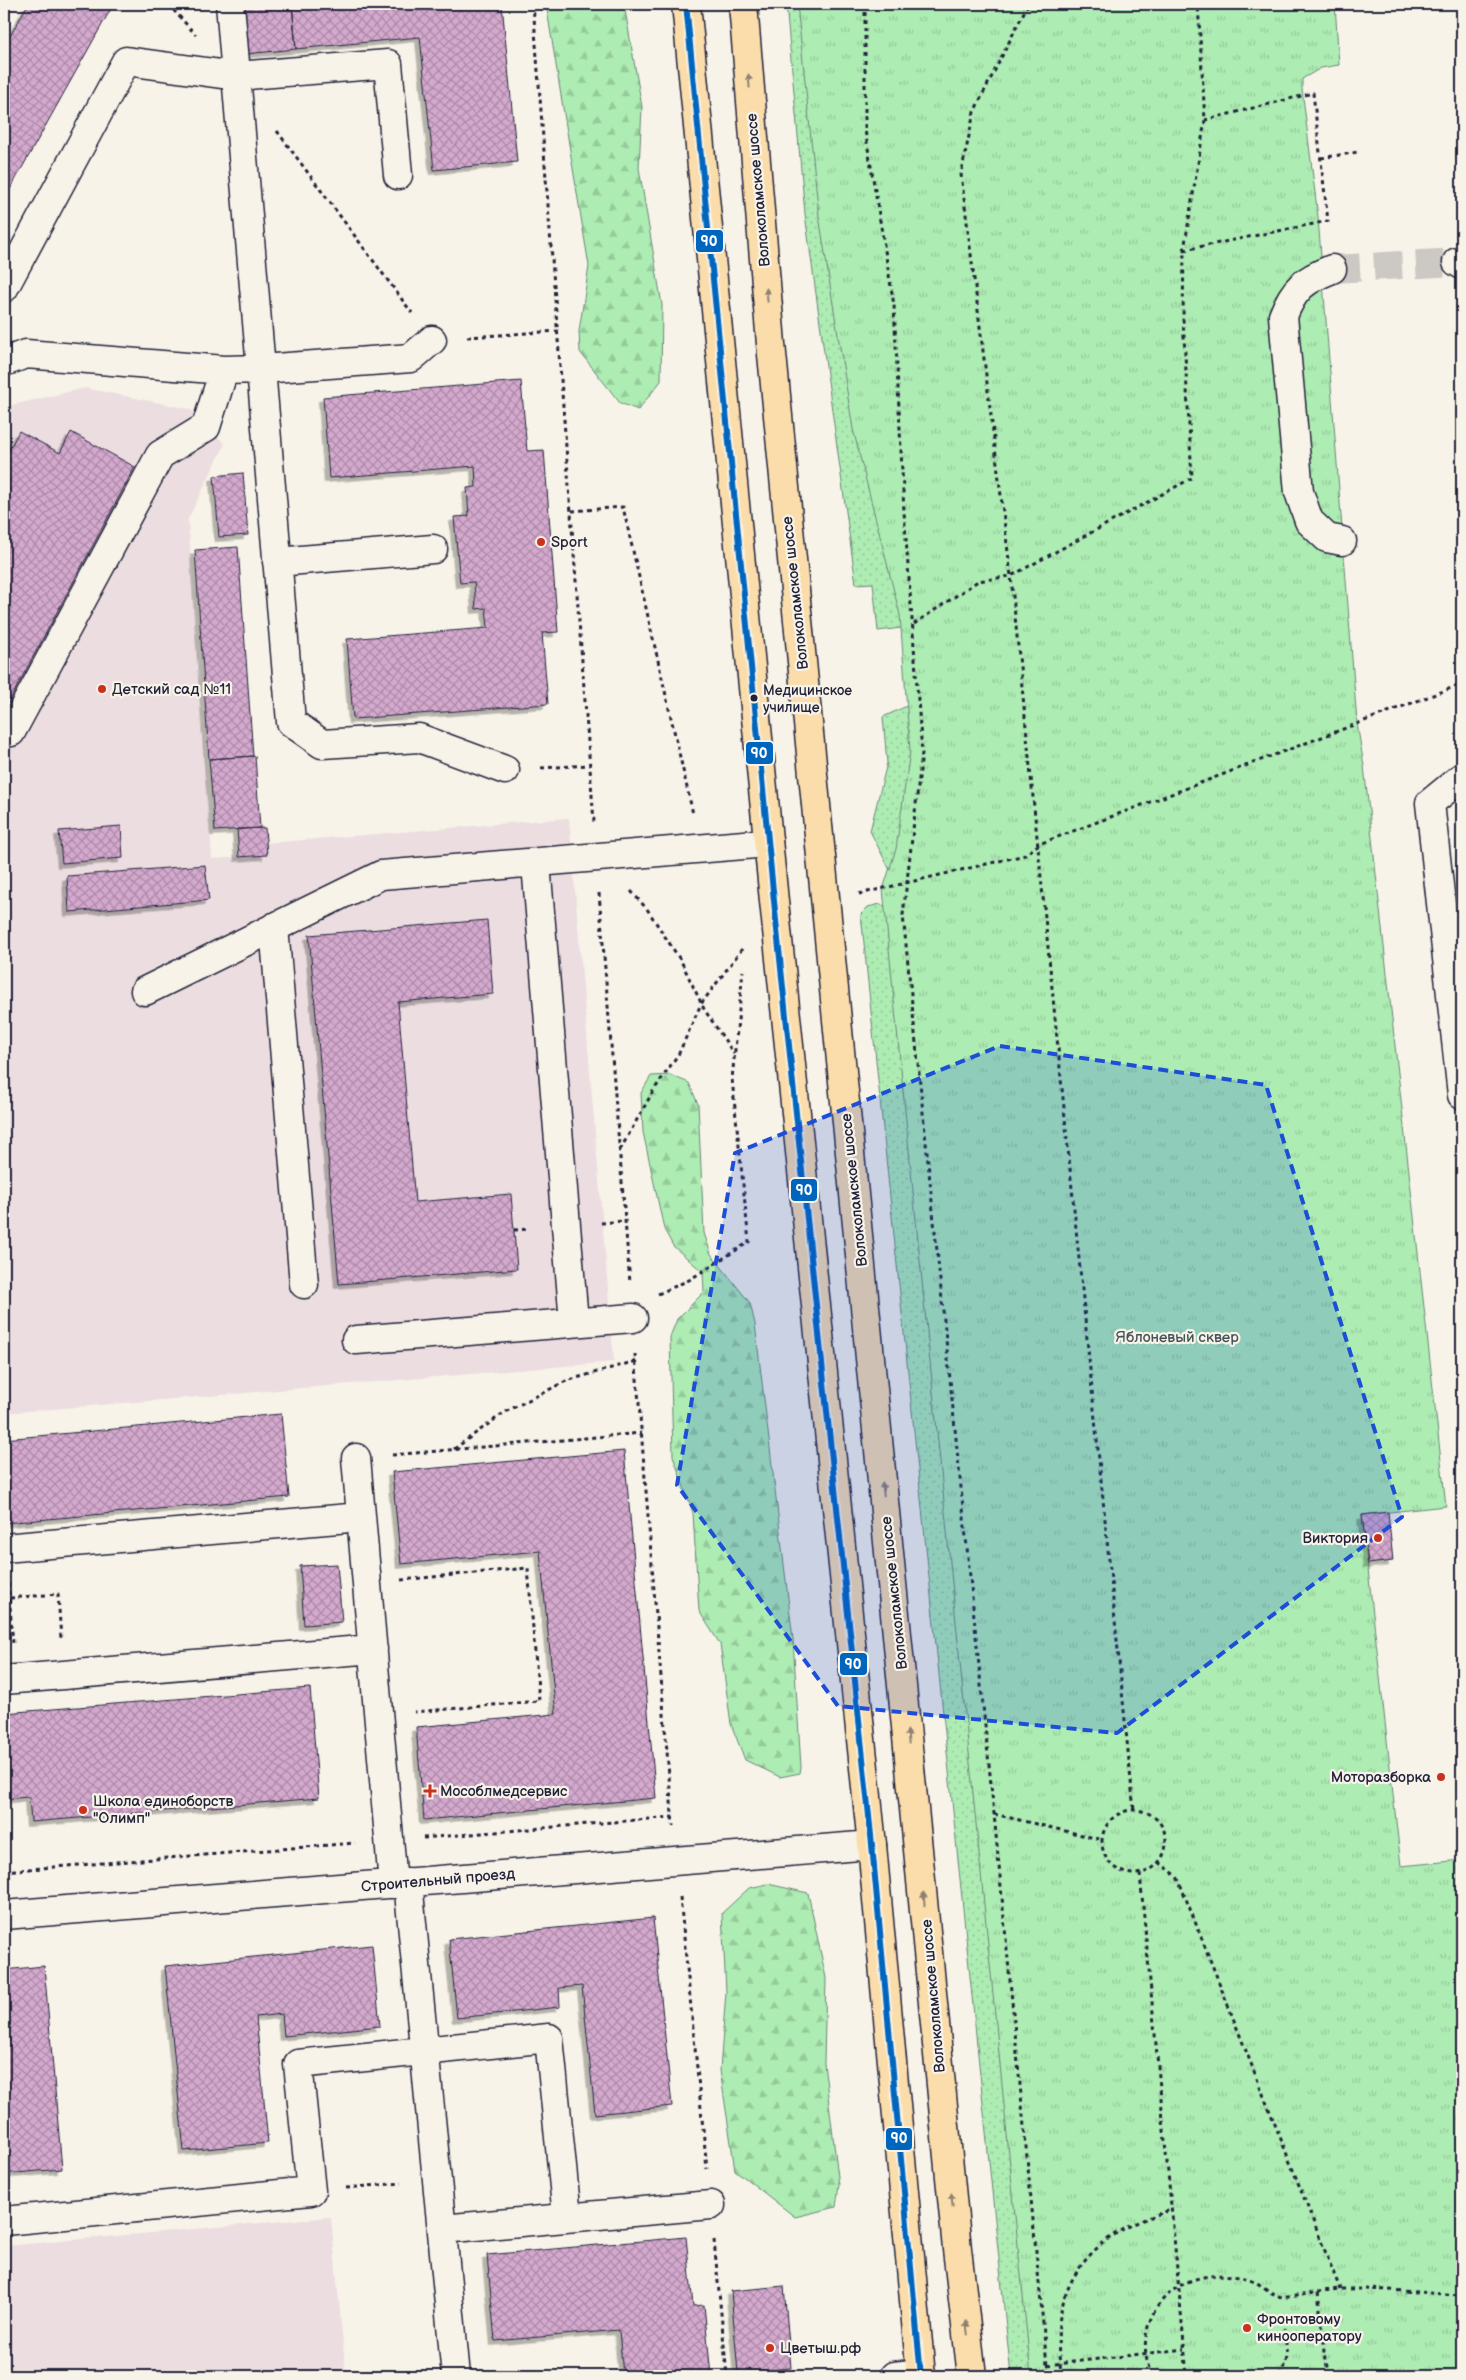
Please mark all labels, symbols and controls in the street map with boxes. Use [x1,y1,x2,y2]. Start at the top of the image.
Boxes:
one-way arrow [745,72,753,88]
street label: Волоколамское шоссе [742,112,775,268]
line badge: 90 [695,229,724,253]
text: 90 [701,233,718,250]
one-way arrow [762,287,770,303]
street label: Волоколамское шоссе [778,515,813,671]
place label: Sport [551,533,588,552]
marker: Sport [535,536,547,548]
place label: Детский сад №11 [112,680,231,699]
place label: Медицинское училище [763,682,852,716]
marker: Детский сад №11 [96,683,108,695]
marker: Медицинское училище [749,693,759,703]
line badge: 90 [745,741,774,765]
text: 90 [751,745,768,762]
street label: Волоколамское шоссе [837,1112,872,1268]
line badge: 90 [790,1178,818,1202]
text: 90 [796,1182,813,1199]
park label: Яблоневый сквер [1115,1328,1239,1347]
one-way arrow [879,1480,887,1496]
street label: Волоколамское шоссе [877,1515,912,1671]
place label: Виктория [1302,1529,1368,1548]
marker: Виктория [1372,1532,1384,1544]
line badge: 90 [839,1652,868,1676]
text: 90 [845,1656,862,1673]
one-way arrow [904,1729,912,1745]
place label: Моторазборка [1331,1768,1431,1787]
marker: Моторазборка [1435,1771,1447,1783]
place label: Мособлмедсервис [440,1782,568,1801]
marker: Мособлмедсервис [424,1785,436,1797]
place label: Школа единоборств "Олимп" [93,1792,233,1828]
marker: Школа единоборств "Олимп" [77,1804,89,1816]
street label: Строительный проезд [360,1864,516,1897]
one-way arrow [919,1891,927,1907]
street label: Волоколамское шоссе [917,1918,950,2074]
line badge: 90 [885,2127,913,2151]
text: 90 [891,2130,908,2147]
one-way arrow [948,2192,956,2208]
place label: Фронтовому кинооператору [1257,2310,1362,2346]
one-way arrow [963,2320,971,2336]
marker: Фронтовому кинооператору [1241,2322,1253,2334]
place label: Цветыш.рф [780,2339,861,2358]
marker: Цветыш.рф [764,2342,776,2354]

